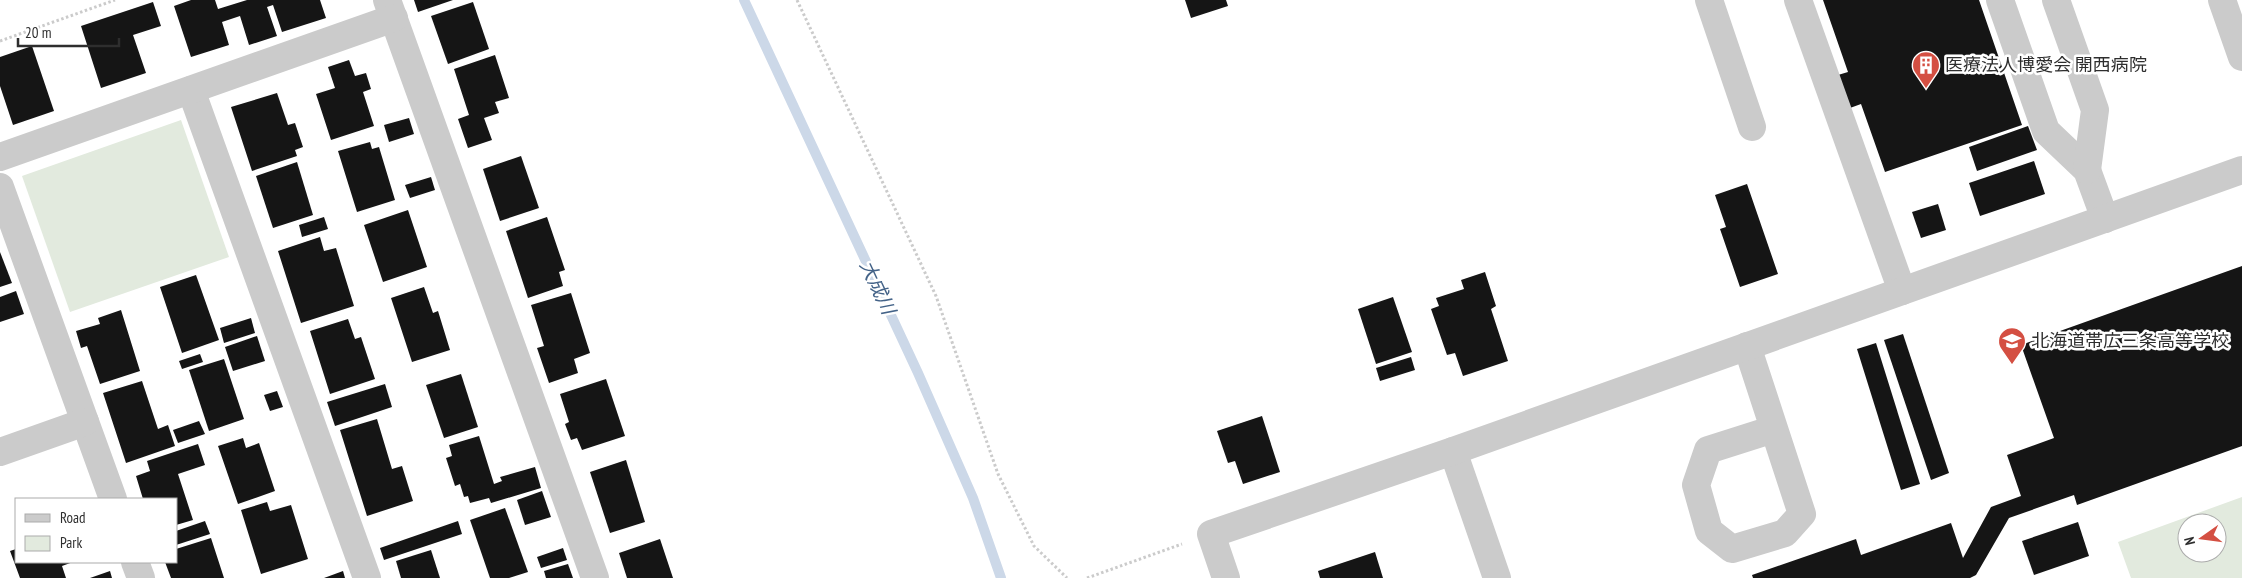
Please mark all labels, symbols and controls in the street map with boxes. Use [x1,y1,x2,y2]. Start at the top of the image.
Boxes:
scale bar [18,15,119,47]
text: 20 m [25,23,51,42]
building icon: 医療法人博愛会 開西病院 [1911,50,1941,89]
place label: 医療法人博愛会 開西病院 [1945,53,2147,76]
water label: 大成川 [855,256,902,320]
school or university icon: 北海道帯広三条高等学校 [1997,326,2027,365]
place label: 北海道帯広三条高等学校 [2031,329,2229,352]
legend [15,498,178,563]
text: Road [60,508,86,527]
north arrow [2177,513,2227,563]
text: Park [60,533,82,552]
text: N [2180,535,2199,547]

